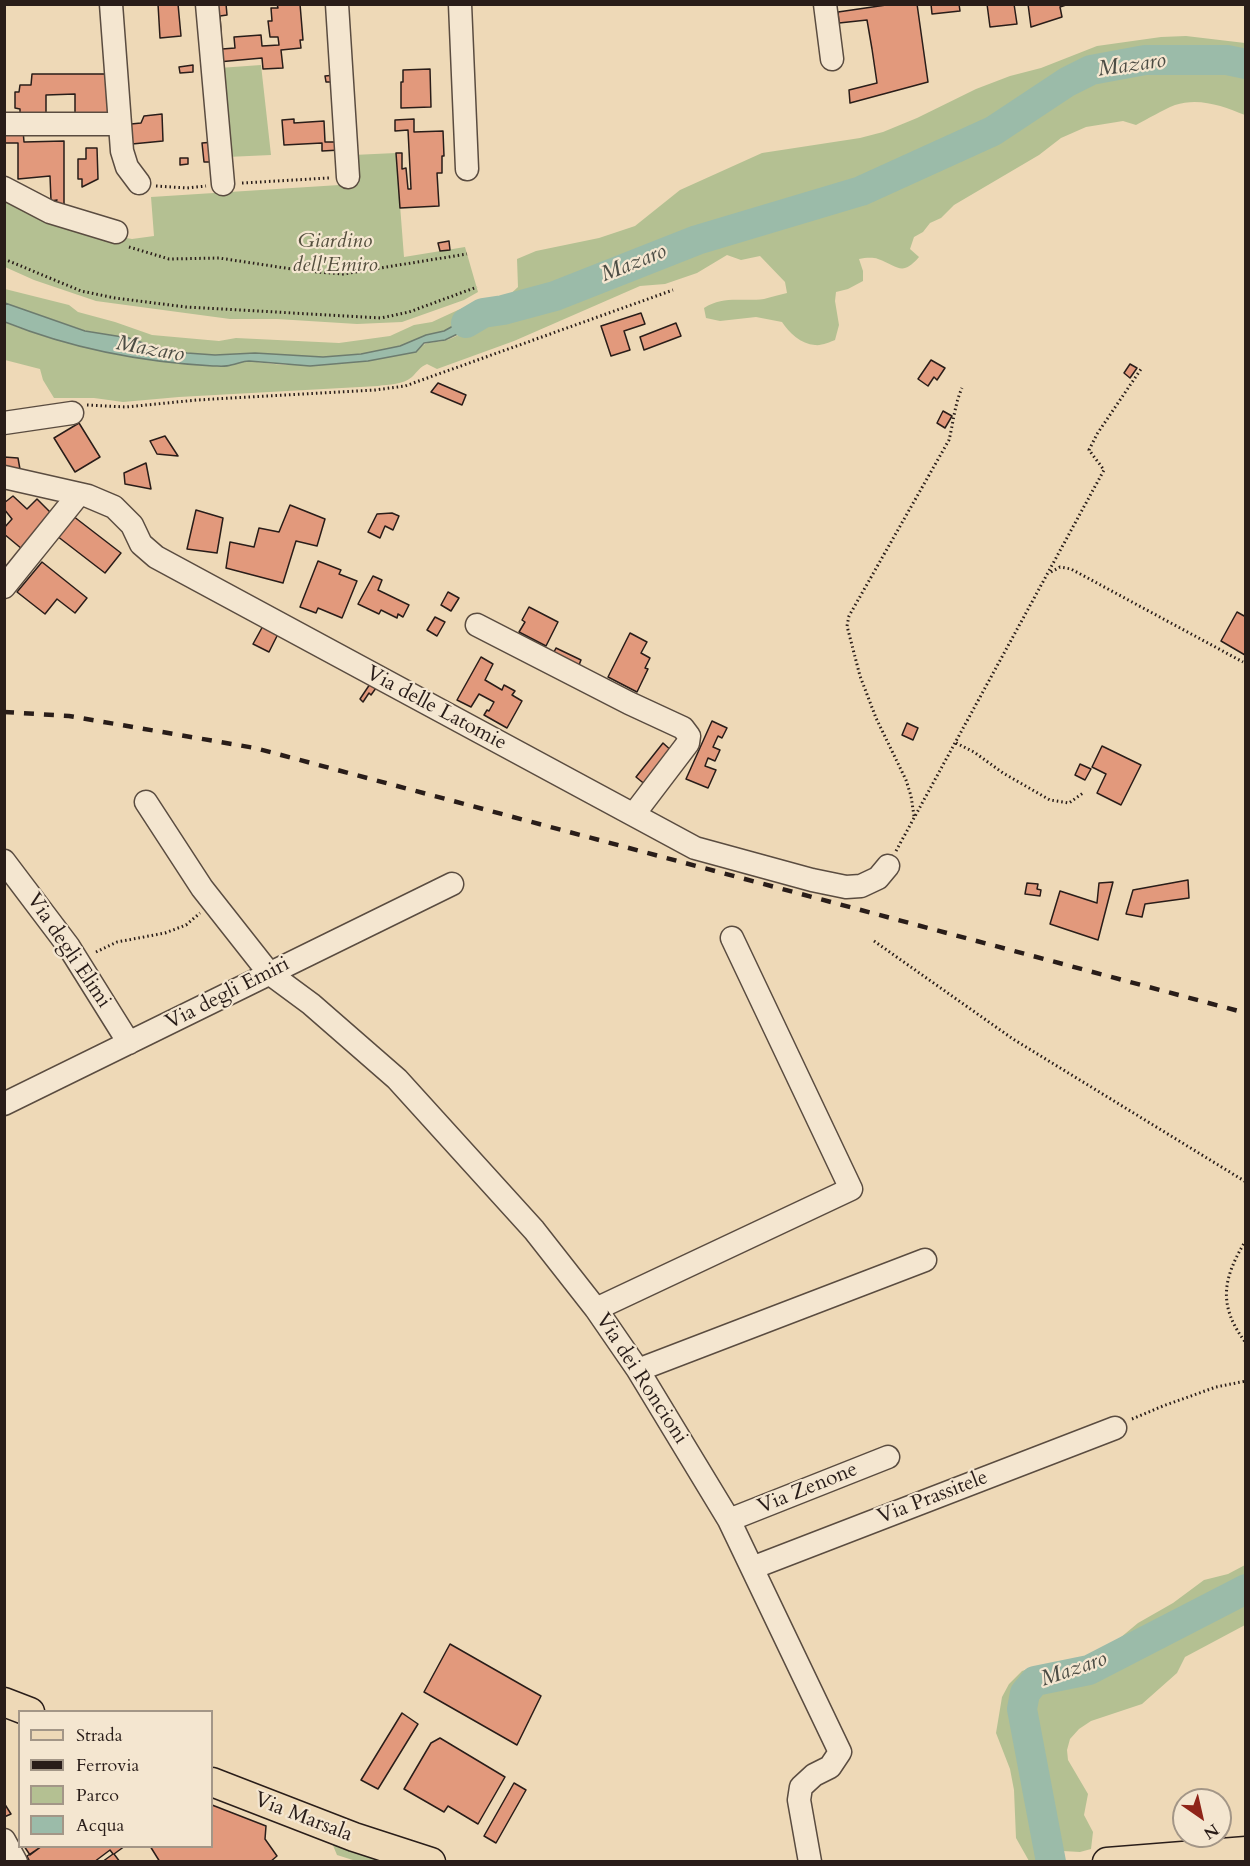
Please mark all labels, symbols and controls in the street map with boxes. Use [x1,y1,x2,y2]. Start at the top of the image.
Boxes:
water label: Mazaro [1096,48,1168,84]
park label: Giardino dell'Emiro [292,229,378,279]
water label: Mazaro [597,239,671,289]
water label: Mazaro [114,331,186,369]
street label: Via delle Latomie [361,661,511,757]
street label: Via degli Elimi [20,889,116,1013]
street label: Via degli Emiri [162,952,294,1036]
street label: Via dei Roncioni [589,1309,693,1449]
street label: Via Zenone [754,1458,862,1520]
street label: Via Prassitele [874,1465,992,1531]
water label: Mazaro [1037,1646,1111,1694]
legend [18,1710,213,1848]
text: Strada [76,1723,122,1748]
text: Ferrovia [76,1753,139,1778]
text: Parco [76,1783,119,1808]
street label: Via Marsala [250,1788,356,1848]
north arrow [1172,1788,1232,1848]
text: Acqua [76,1813,124,1838]
text: N [1199,1818,1223,1844]

